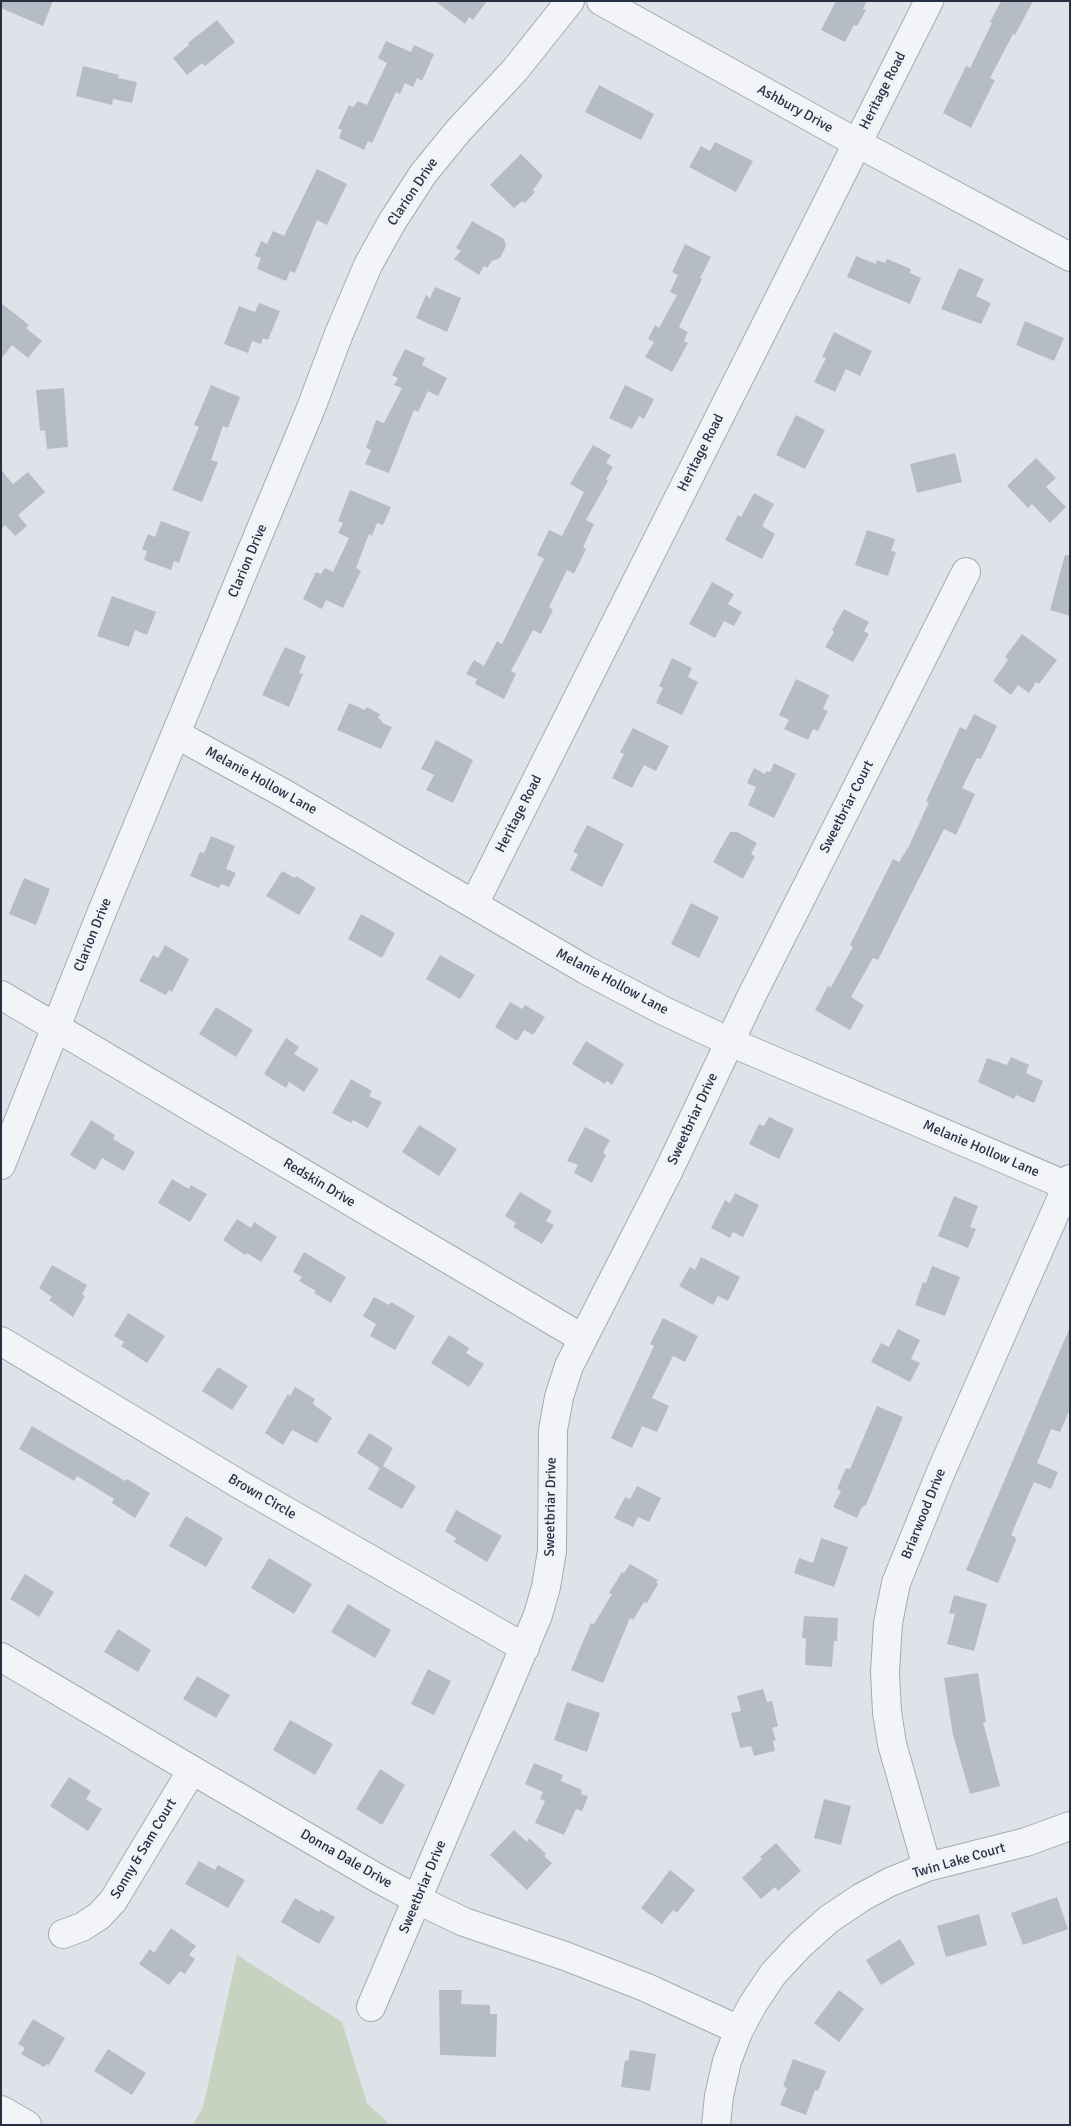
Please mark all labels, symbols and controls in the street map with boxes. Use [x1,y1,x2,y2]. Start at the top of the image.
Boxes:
street label: Heritage Road [856,49,910,133]
street label: Ashbury Drive [754,81,836,137]
street label: Clarion Drive [384,155,442,229]
street label: Heritage Road [674,411,728,495]
street label: Clarion Drive [225,522,271,600]
street label: Melanie Hollow Lane [202,743,320,819]
street label: Sweetbriar Court [816,758,878,856]
street label: Heritage Road [492,772,546,856]
street label: Clarion Drive [71,896,115,974]
street label: Melanie Hollow Lane [553,945,671,1019]
street label: Sweetbriar Drive [664,1070,722,1168]
street label: Melanie Hollow Lane [920,1117,1042,1181]
street label: Redskin Drive [280,1155,358,1211]
street label: Sweetbriar Drive [542,1457,560,1557]
street label: Briarwood Drive [898,1466,950,1562]
street label: Brown Circle [225,1471,299,1523]
street label: Sonny & Sam Court [107,1796,181,1902]
street label: Donna Dale Drive [297,1826,395,1892]
street label: Sweetbriar Drive [396,1838,450,1936]
street label: Twin Lake Court [911,1840,1007,1882]

